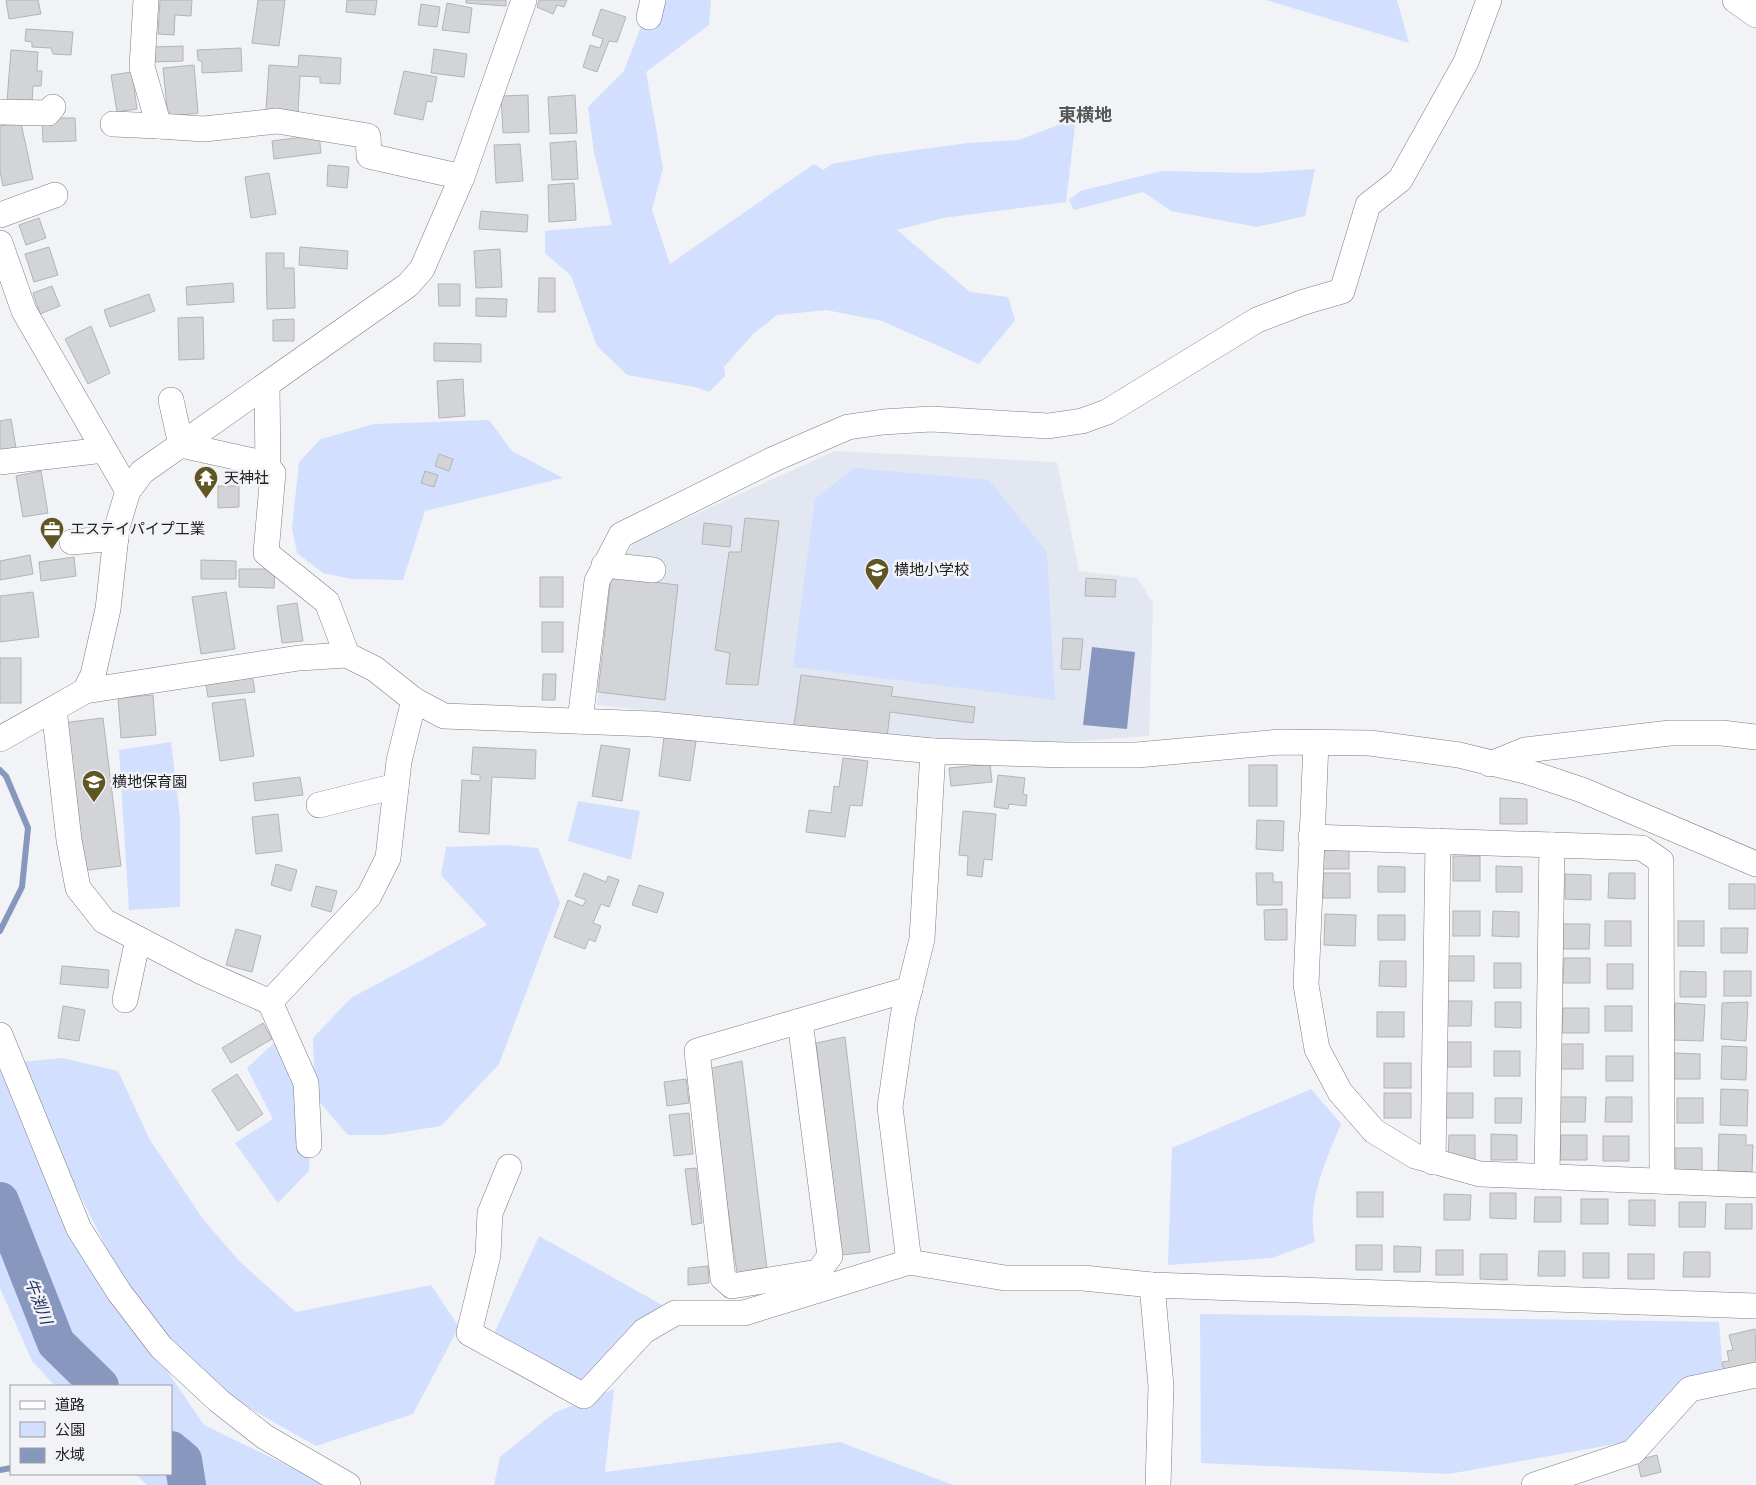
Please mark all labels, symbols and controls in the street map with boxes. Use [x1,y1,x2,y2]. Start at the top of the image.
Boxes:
district label: 東横地 [1058,102,1112,127]
temple icon: 天神社 [193,465,219,499]
place label: 天神社 [224,467,269,488]
office icon: エステイパイプ工業 [39,516,65,550]
place label: エステイパイプ工業 [70,518,205,539]
school or university icon: 横地小学校 [864,557,890,591]
place label: 横地小学校 [894,559,969,580]
school or university icon: 横地保育園 [81,769,107,803]
place label: 横地保育園 [112,771,187,792]
water label: 牛渕川 [20,1275,59,1329]
legend [10,1385,172,1475]
text: 道路 [55,1394,85,1415]
text: 公園 [55,1419,85,1440]
text: 水域 [55,1444,85,1465]

